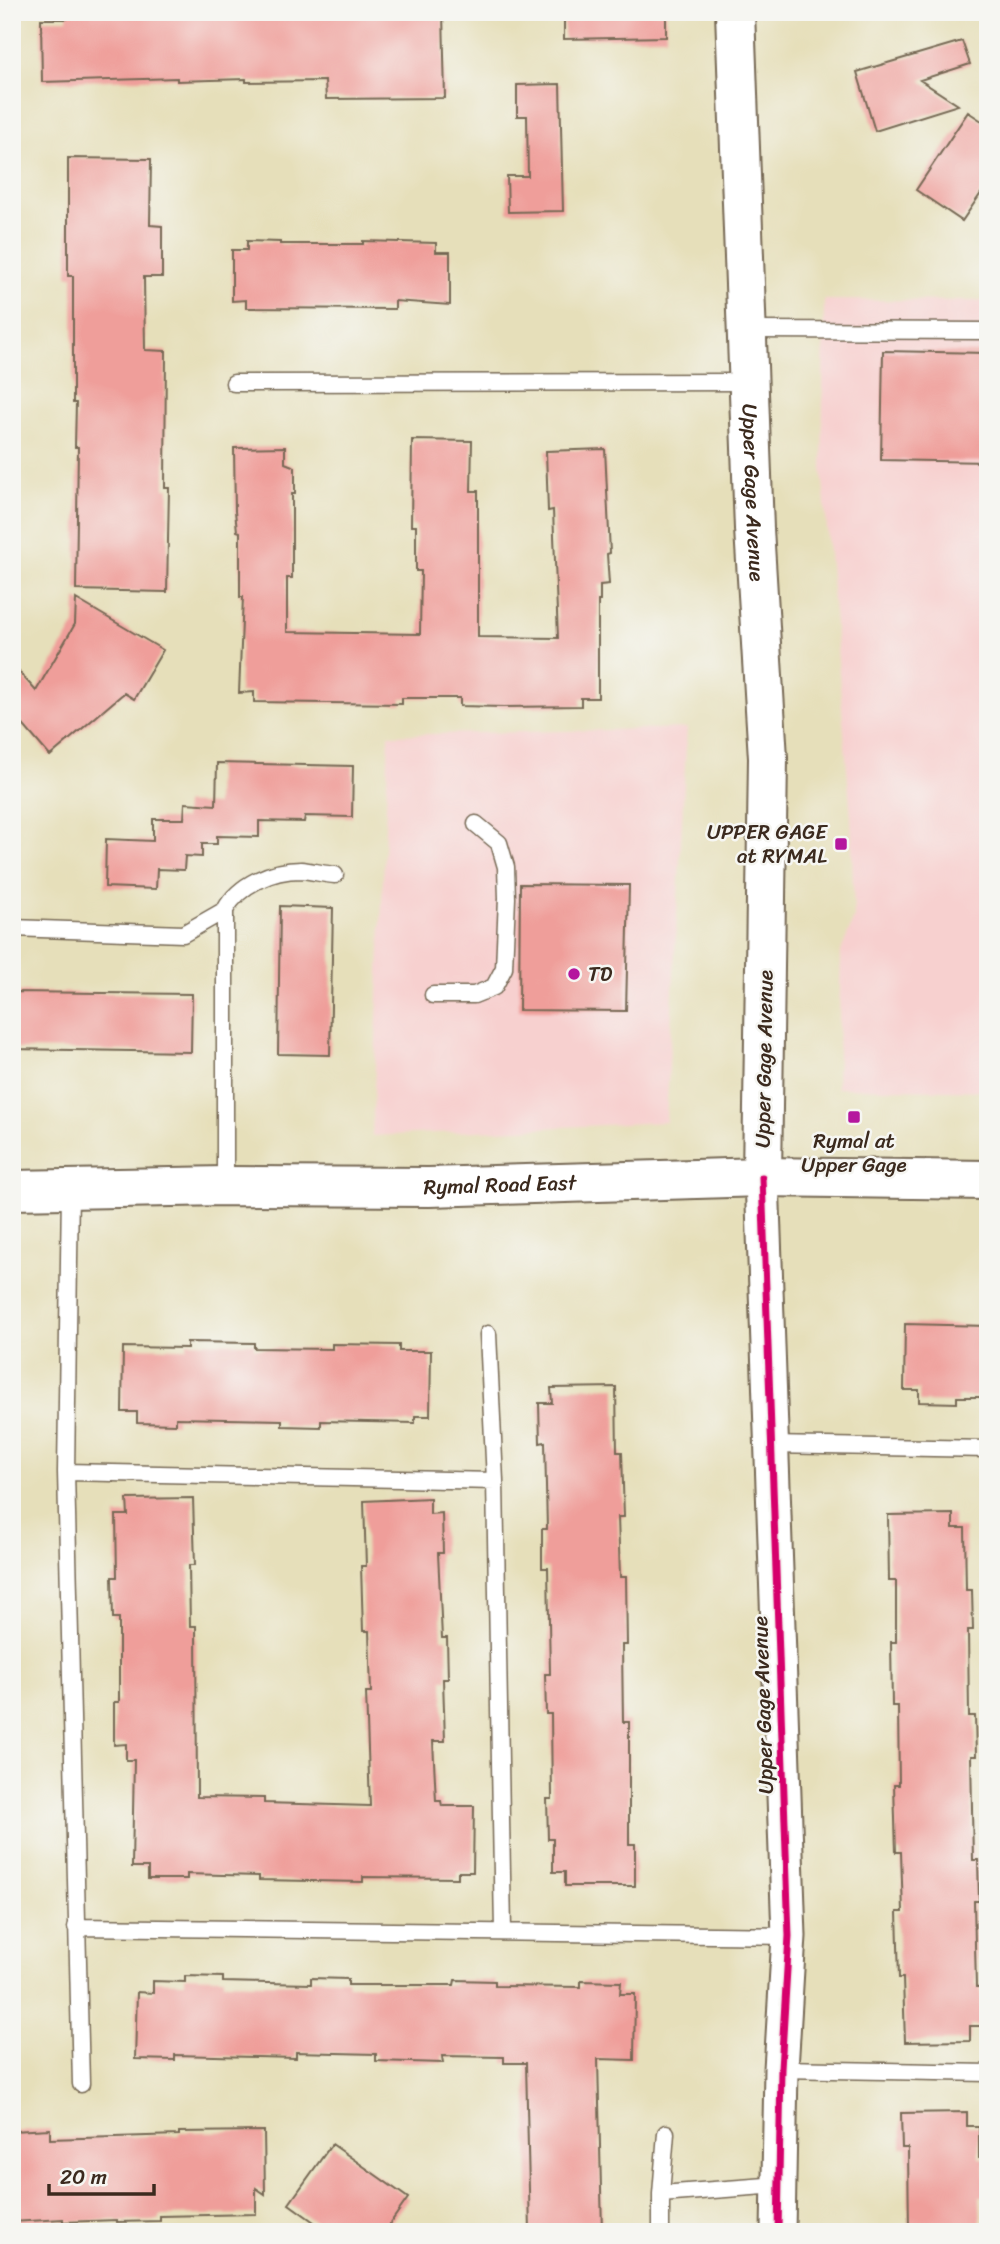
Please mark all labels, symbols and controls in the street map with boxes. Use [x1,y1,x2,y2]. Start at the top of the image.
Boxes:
street label: Upper Gage Avenue [730,403,776,583]
place label: UPPER GAGE at RYMAL [707,813,828,875]
marker: UPPER GAGE at RYMAL [833,836,849,852]
place label: TD [588,955,613,993]
marker: TD [566,966,582,982]
street label: Upper Gage Avenue [743,970,785,1148]
marker: Rymal at Upper Gage [846,1109,862,1125]
place label: Rymal at Upper Gage [801,1122,907,1184]
street label: Rymal Road East [423,1164,578,1206]
street label: Upper Gage Avenue [741,1615,785,1795]
scale bar [49,2153,154,2197]
text: 20 m [60,2158,107,2196]

